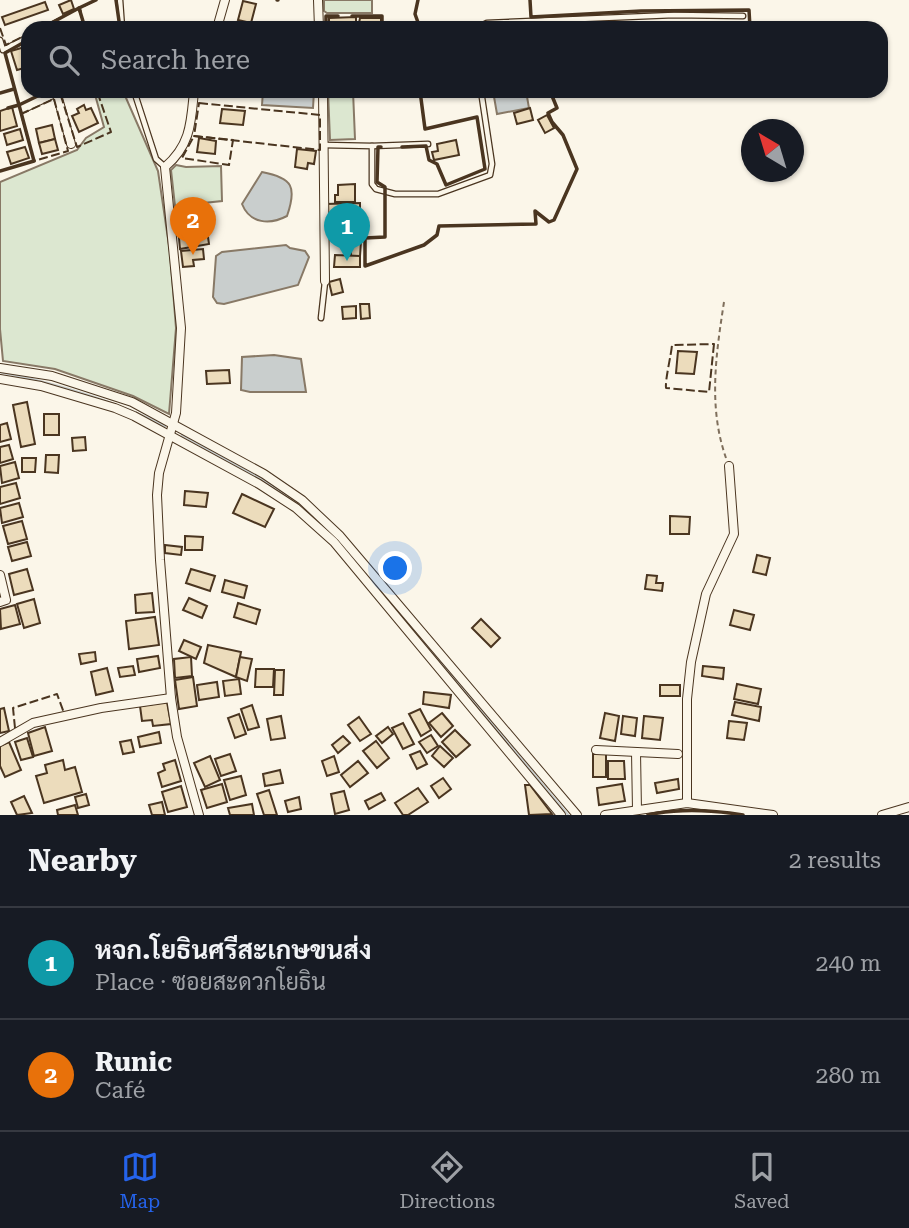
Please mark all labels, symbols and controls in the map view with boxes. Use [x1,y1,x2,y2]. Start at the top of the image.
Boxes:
search box [21,21,888,98]
icon: search [45,41,83,79]
text: Search here [101,45,250,75]
north arrow [741,119,804,182]
pin: 2 [170,197,216,255]
pin: 1 [324,203,370,261]
your location [378,551,412,585]
text: Nearby [28,843,137,878]
text: 2 results [789,847,881,874]
text: หจก.โยธินศรีสะเกษขนส่ง [95,935,371,965]
text: 1 [45,950,57,977]
text: 240 m [816,950,881,977]
text: Place · ซอยสะดวกโยธิน [95,969,326,996]
text: Runic [95,1047,172,1077]
text: 2 [45,1062,57,1089]
text: 280 m [816,1062,881,1089]
text: Café [95,1077,145,1104]
tab: Map [120,1148,160,1213]
tab: Directions [399,1148,495,1213]
tab: Saved [734,1148,789,1213]

